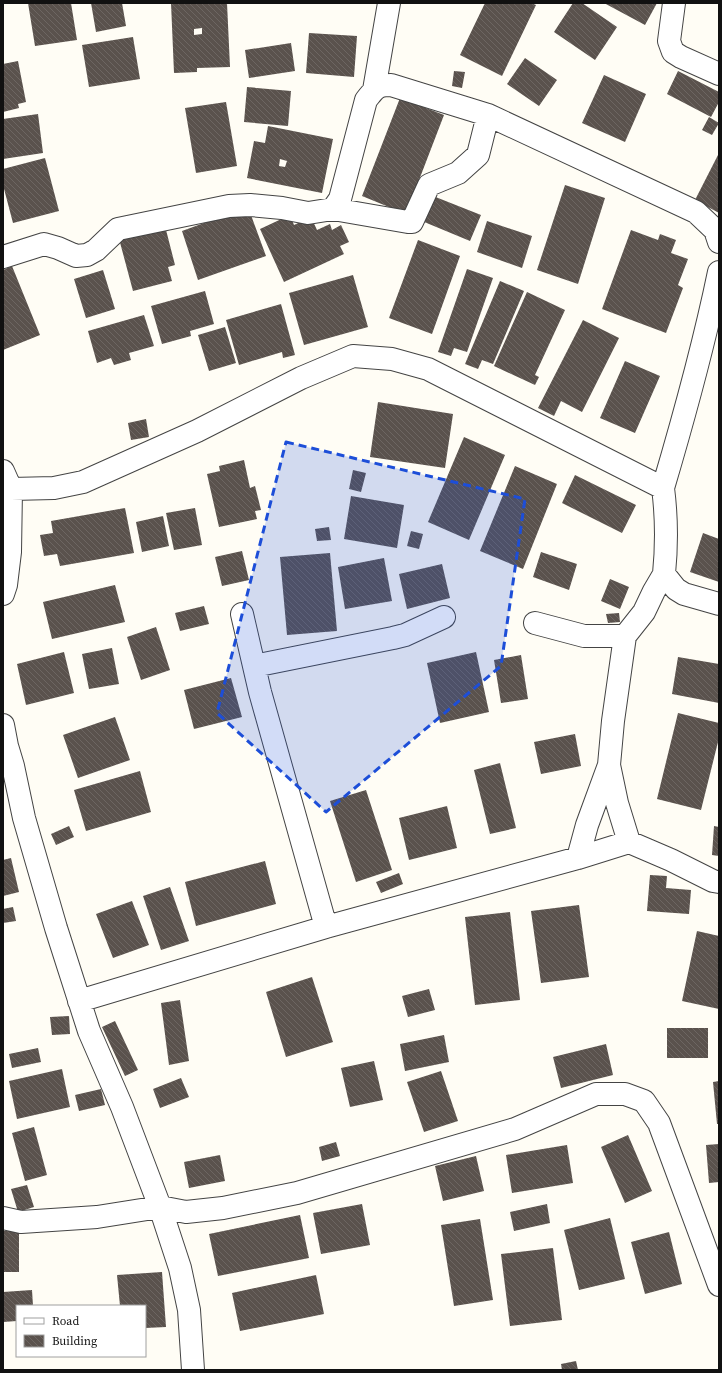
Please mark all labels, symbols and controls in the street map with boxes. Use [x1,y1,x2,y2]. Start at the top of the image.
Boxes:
legend [16,1305,146,1357]
text: Road [52,1313,79,1329]
text: Building [52,1333,97,1349]

